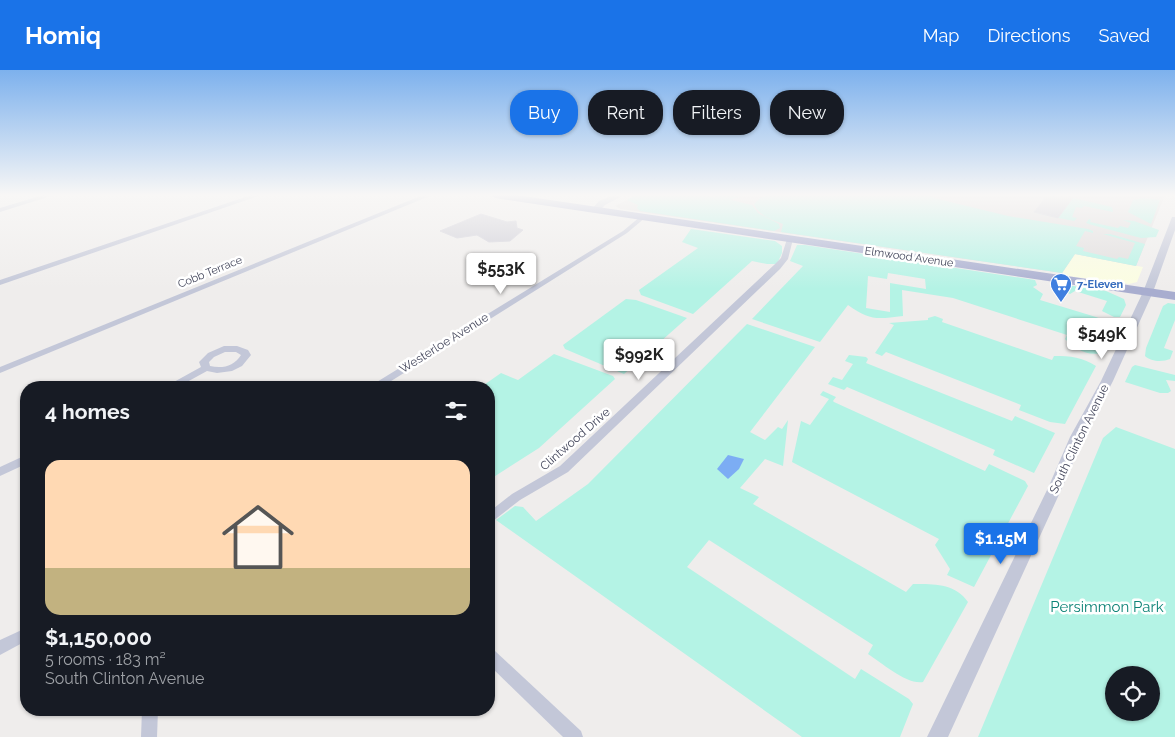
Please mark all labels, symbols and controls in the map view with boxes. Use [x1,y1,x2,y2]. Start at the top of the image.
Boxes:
text: Homiq [25,21,101,50]
text: Map [923,25,959,46]
text: Directions [987,25,1071,46]
text: Saved [1099,25,1150,46]
chip: Buy [510,90,578,135]
chip: Rent [588,90,663,135]
chip: Filters [673,90,760,135]
chip: New [770,90,844,135]
street label: Elmwood Avenue [864,244,955,270]
pin: $553K [466,252,536,295]
street label: Cobb Terrace [176,253,245,291]
text: $553K [477,259,525,278]
supermarket icon: 7-Eleven [1049,272,1073,303]
place label: 7-Eleven [1077,278,1123,291]
street label: Westerloe Avenue [397,310,491,376]
pin: $549K [1067,318,1137,360]
text: $549K [1078,324,1126,343]
pin: $992K [604,338,674,381]
text: $992K [615,345,663,364]
street label: South Clinton Avenue [1047,382,1111,496]
icon: filters [442,397,470,425]
text: 4 homes [45,399,130,424]
street label: Clintwood Drive [537,405,613,473]
icon: home [213,492,303,582]
pin: $1.15M [960,522,1042,565]
text: $1.15M [975,529,1027,548]
park label: Persimmon Park [1050,598,1164,616]
text: $1,150,000 [45,625,152,650]
text: 5 rooms · 183 m² [45,650,166,669]
map controls [1105,666,1160,721]
button: locate [1105,666,1160,721]
text: South Clinton Avenue [45,669,204,688]

